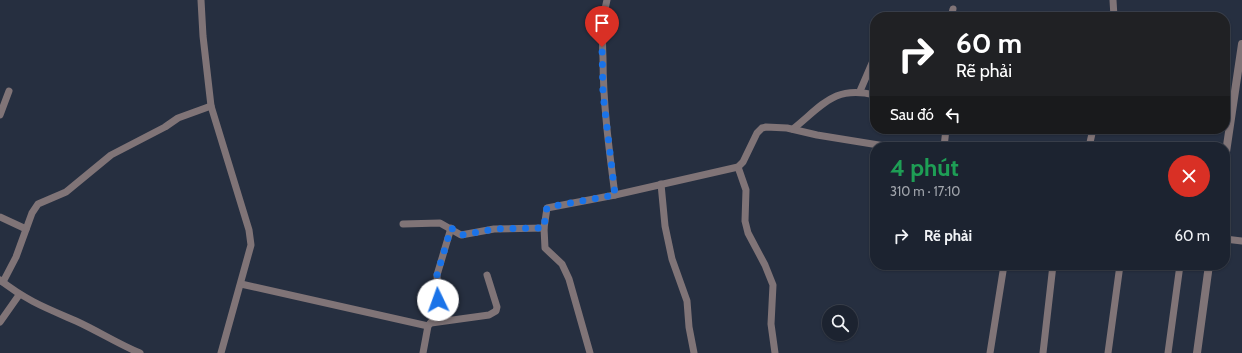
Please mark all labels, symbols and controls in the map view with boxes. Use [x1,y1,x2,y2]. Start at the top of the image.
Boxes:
pin [585,6,619,47]
icon: arrive [591,12,613,34]
text: 60 m [956,26,1022,60]
icon: right [890,28,942,80]
text: Rẽ phải [956,60,1012,82]
icon: left [942,104,964,126]
text: Sau đó [890,106,934,124]
text: 4 phút [890,153,959,182]
button: close [1168,155,1210,197]
text: 310 m · 17:10 [890,183,960,199]
icon: right [890,225,912,247]
text: Rẽ phải [924,227,972,245]
text: 60 m [1174,227,1210,245]
position arrow [417,279,459,321]
map controls [822,305,858,341]
button: search [822,305,858,341]

